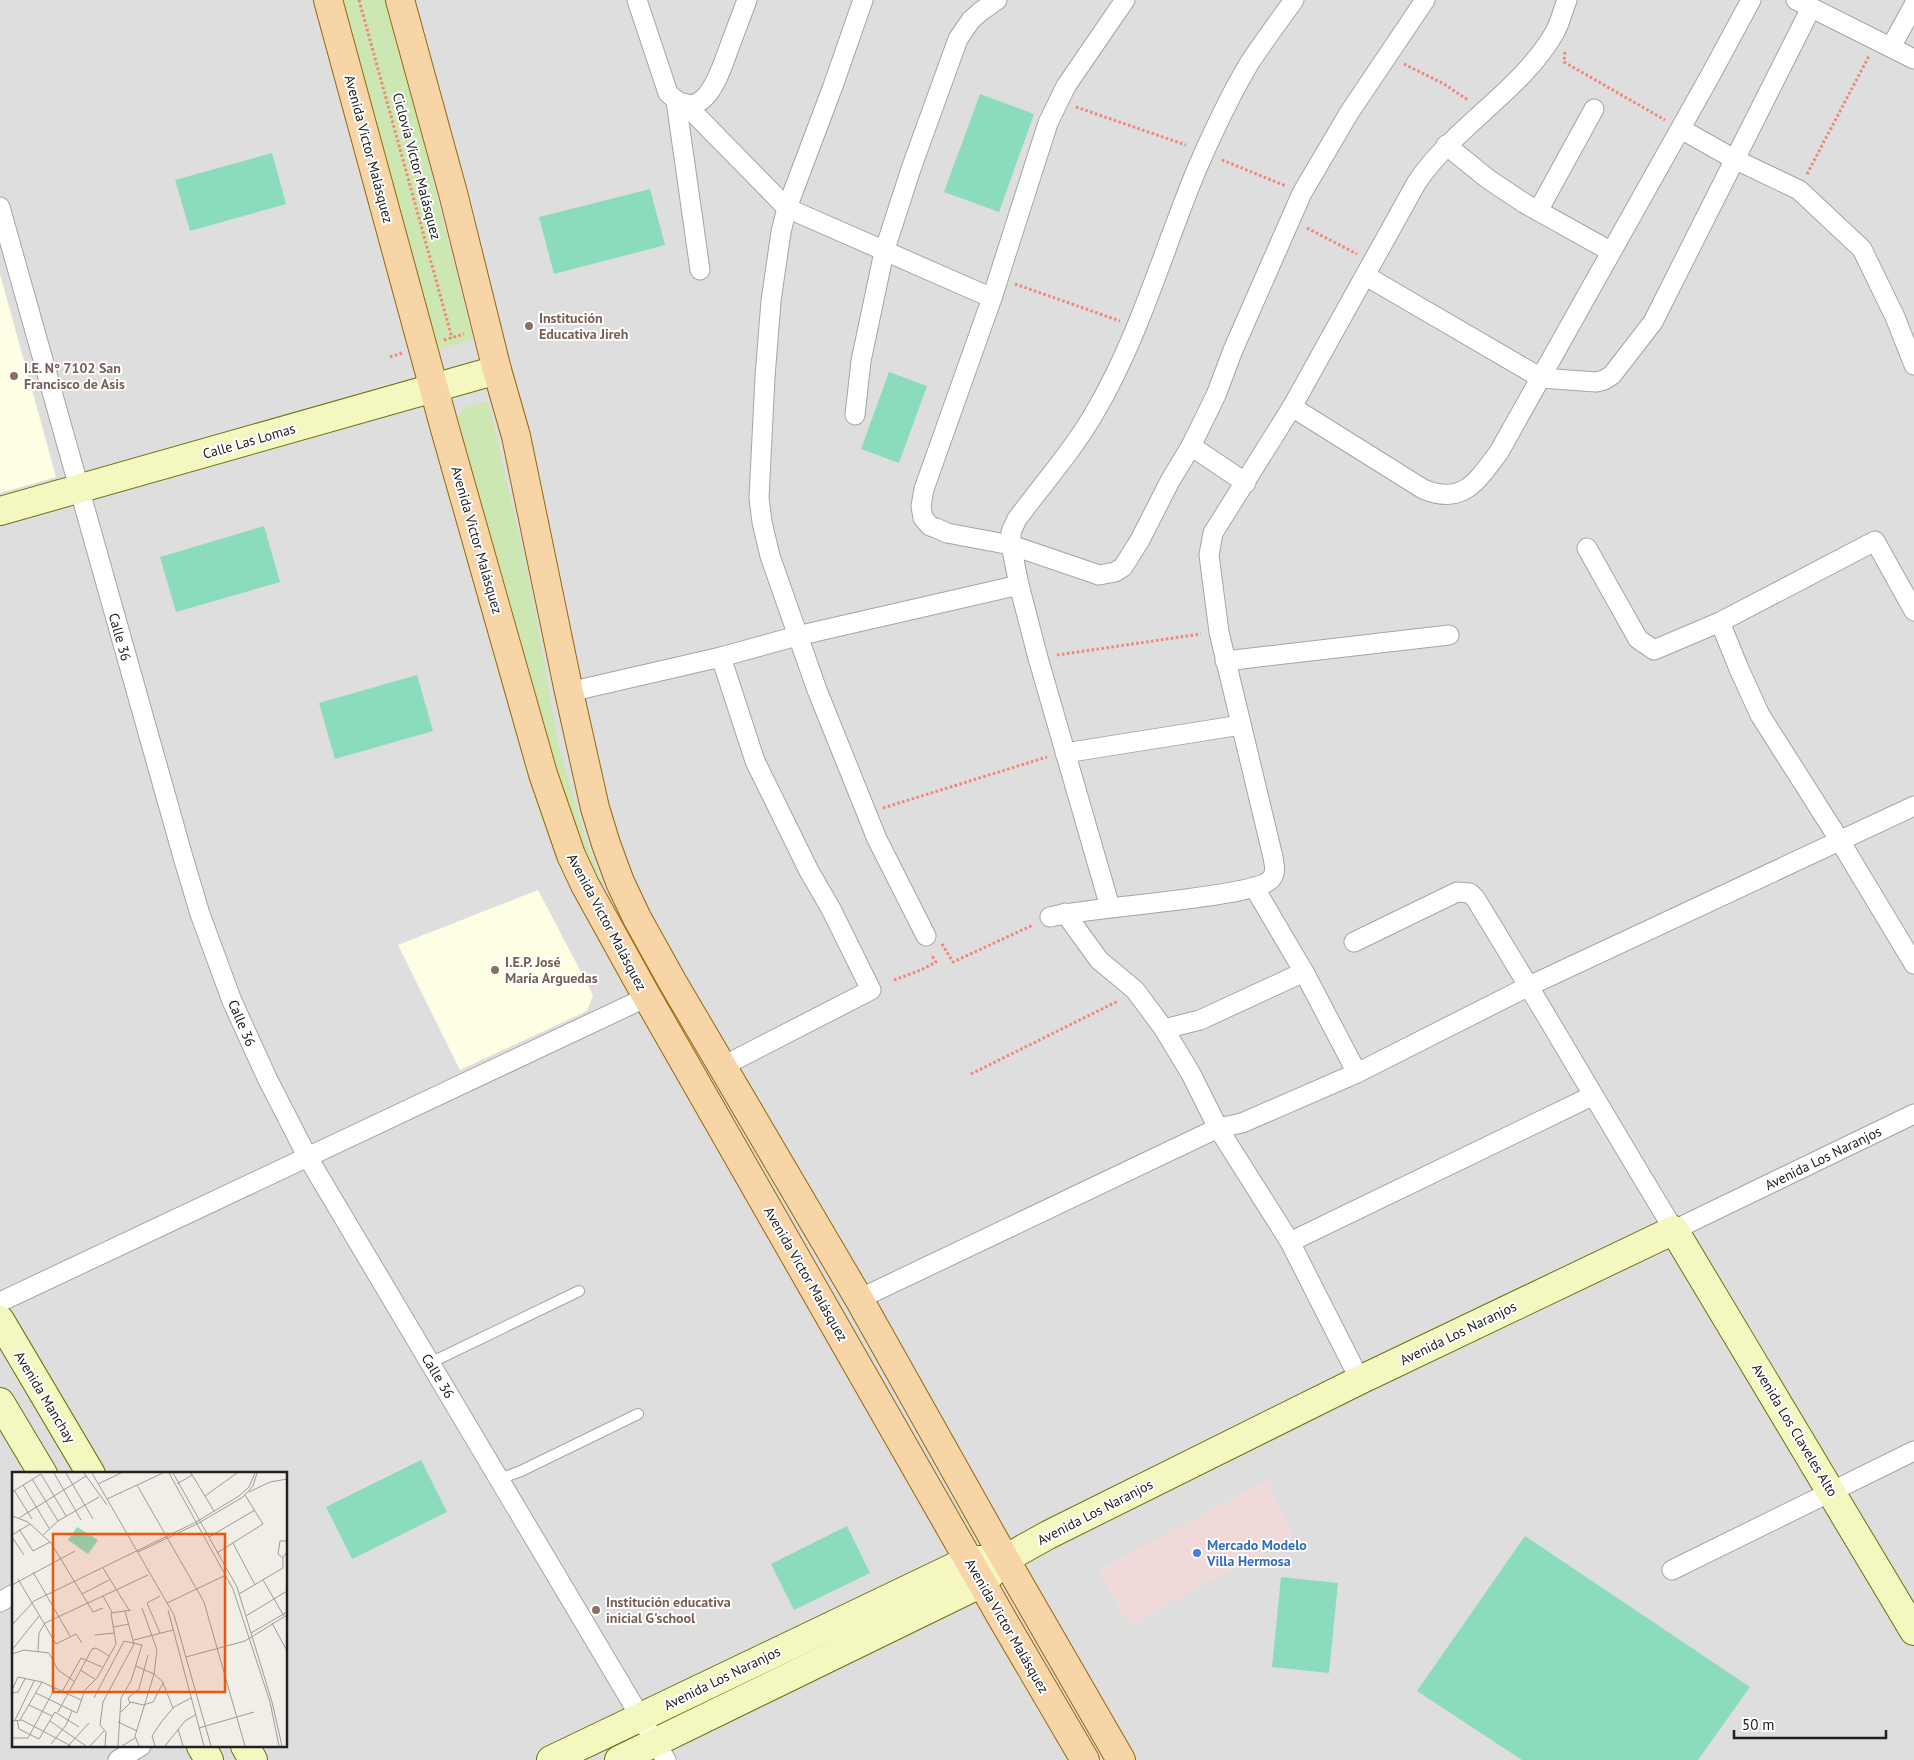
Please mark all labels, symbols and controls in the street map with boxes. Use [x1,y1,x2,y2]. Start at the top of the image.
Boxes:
street label: Avenida Victor Malásquez [341,73,397,225]
street label: Ciclovía Víctor Malásquez [389,91,445,241]
place label: Institución Educativa Jireh [539,309,628,343]
marker: Institución Educativa Jireh [523,320,535,332]
place label: I.E. N° 7102 San Francisco de Asis [24,359,125,393]
marker: I.E. N° 7102 San Francisco de Asis [8,370,20,382]
street label: Calle Las Lomas [201,419,297,463]
street label: Avenida Victor Malásquez [447,464,507,616]
street label: Calle 36 [105,611,135,663]
street label: Avenida Victor Malásquez [563,850,651,994]
place label: I.E.P. José María Arguedas [505,953,598,987]
marker: I.E.P. José María Arguedas [489,964,501,976]
street label: Calle 36 [224,997,260,1049]
street label: Avenida Los Naranjos [1762,1122,1884,1194]
street label: Avenida Victor Malásquez [760,1203,852,1345]
street label: Avenida Los Naranjos [1397,1297,1519,1369]
street label: Avenida Manchay [10,1348,80,1447]
street label: Calle 36 [418,1350,458,1402]
street label: Avenida Los Claveles Alto [1748,1360,1842,1500]
inset map [12,1472,288,1748]
street label: Avenida Los Naranjos [1034,1475,1156,1549]
place label: Mercado Modelo Villa Hermosa [1206,1536,1307,1570]
marker: Mercado Modelo Villa Hermosa [1191,1547,1203,1559]
street label: Avenida Victor Malásquez [961,1555,1053,1697]
place label: Institución educativa inicial G'school [606,1593,731,1627]
marker: Institución educativa inicial G'school [590,1604,602,1616]
street label: Avenida Los Naranjos [661,1642,783,1714]
scale bar [1734,1708,1886,1740]
text: 50 m [1742,1715,1775,1734]

